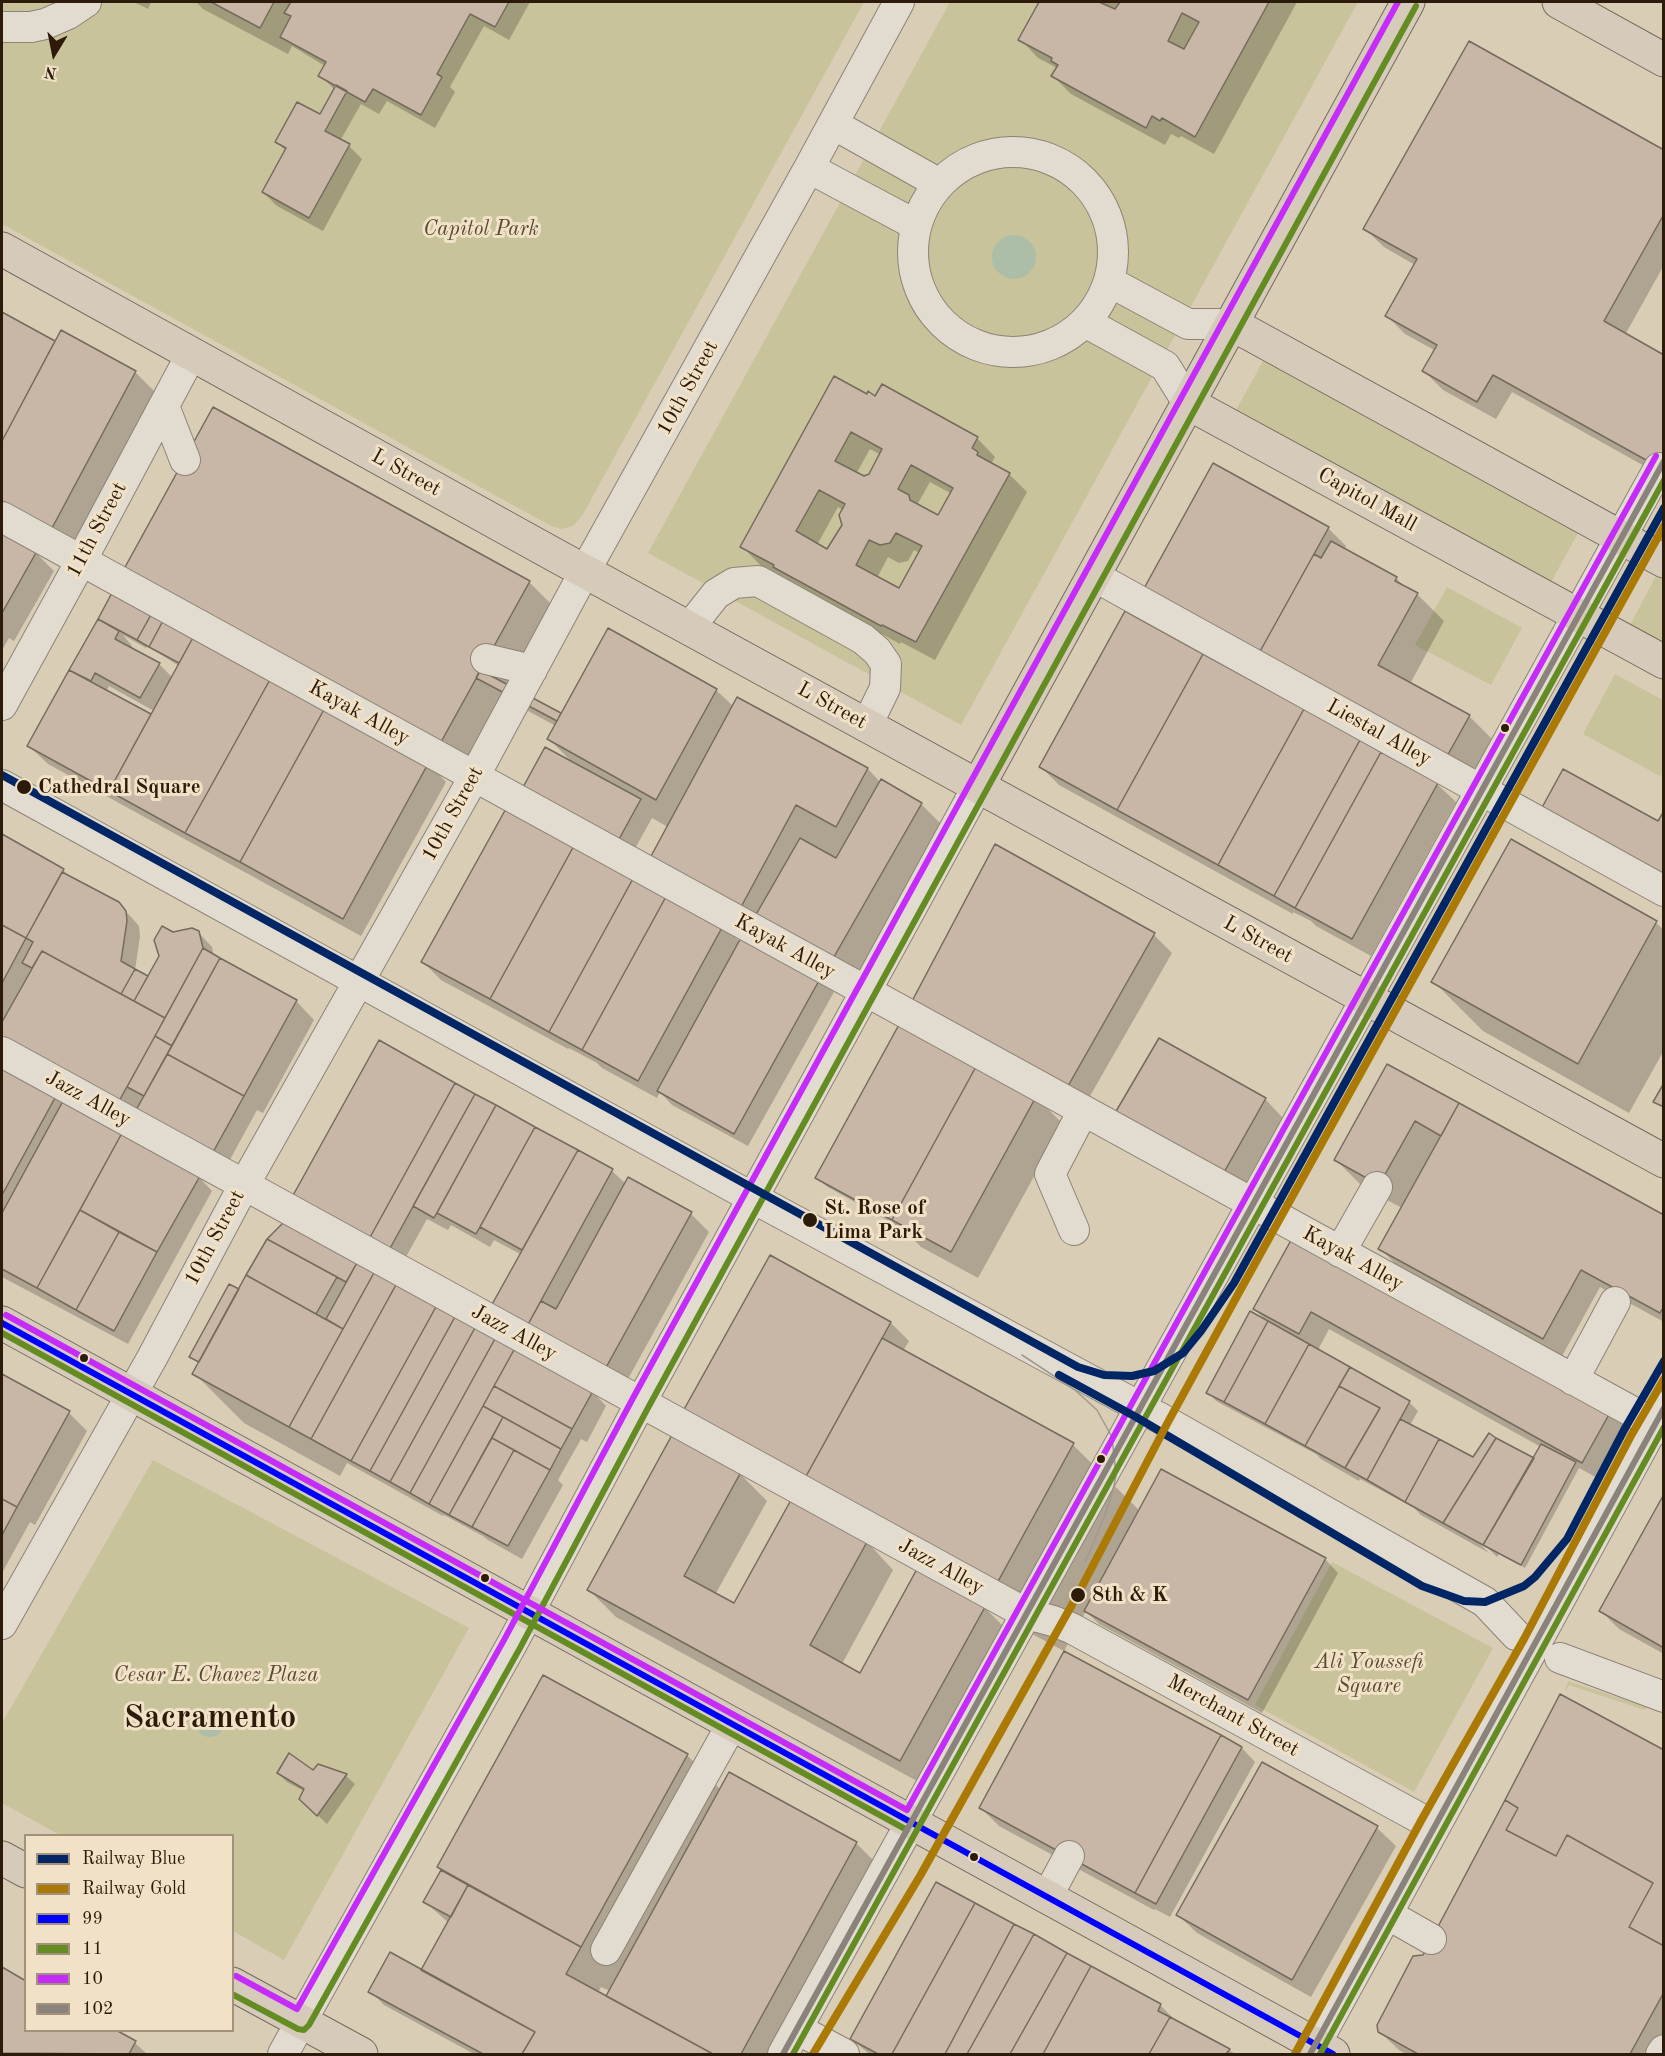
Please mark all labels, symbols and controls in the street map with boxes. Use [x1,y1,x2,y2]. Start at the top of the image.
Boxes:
north arrow [24,24,84,84]
text: N [43,63,58,81]
park label: Capitol Park [423,216,539,242]
street label: 10th Street [652,336,724,440]
street label: L Street [367,444,445,502]
street label: Capitol Mall [1313,462,1421,538]
street label: 11th Street [61,478,133,582]
street label: Kayak Alley [304,675,414,751]
street label: L Street [793,677,871,735]
street label: Liestal Alley [1322,694,1436,772]
unlabelled marker [1499,722,1511,734]
street label: 10th Street [417,762,489,866]
place label: Cathedral Square [38,774,201,800]
marker: Cathedral Square [15,778,33,796]
street label: Kayak Alley [730,909,840,985]
street label: L Street [1219,911,1297,969]
street label: Jazz Alley [41,1065,135,1133]
street label: 10th Street [179,1186,251,1290]
place label: St. Rose of Lima Park [824,1195,925,1245]
marker: St. Rose of Lima Park [801,1211,819,1229]
street label: Kayak Alley [1298,1221,1408,1297]
street label: Jazz Alley [467,1299,561,1367]
unlabelled marker [78,1352,90,1364]
unlabelled marker [1095,1453,1107,1465]
street label: Jazz Alley [894,1533,988,1601]
unlabelled marker [479,1572,491,1584]
place label: 8th & K [1092,1582,1168,1608]
marker: 8th & K [1069,1586,1087,1604]
park label: Ali Youssefi Square [1315,1649,1423,1699]
park label: Cesar E. Chavez Plaza [114,1662,318,1688]
street label: Merchant Street [1163,1669,1303,1763]
district label: Sacramento [124,1698,296,1738]
legend [24,1834,234,2032]
text: Railway Blue [82,1850,185,1868]
unlabelled marker [968,1851,980,1863]
text: Railway Gold [82,1880,186,1898]
text: 99 [82,1910,103,1928]
text: 11 [82,1940,103,1958]
text: 10 [82,1970,103,1988]
text: 102 [82,2000,113,2018]

